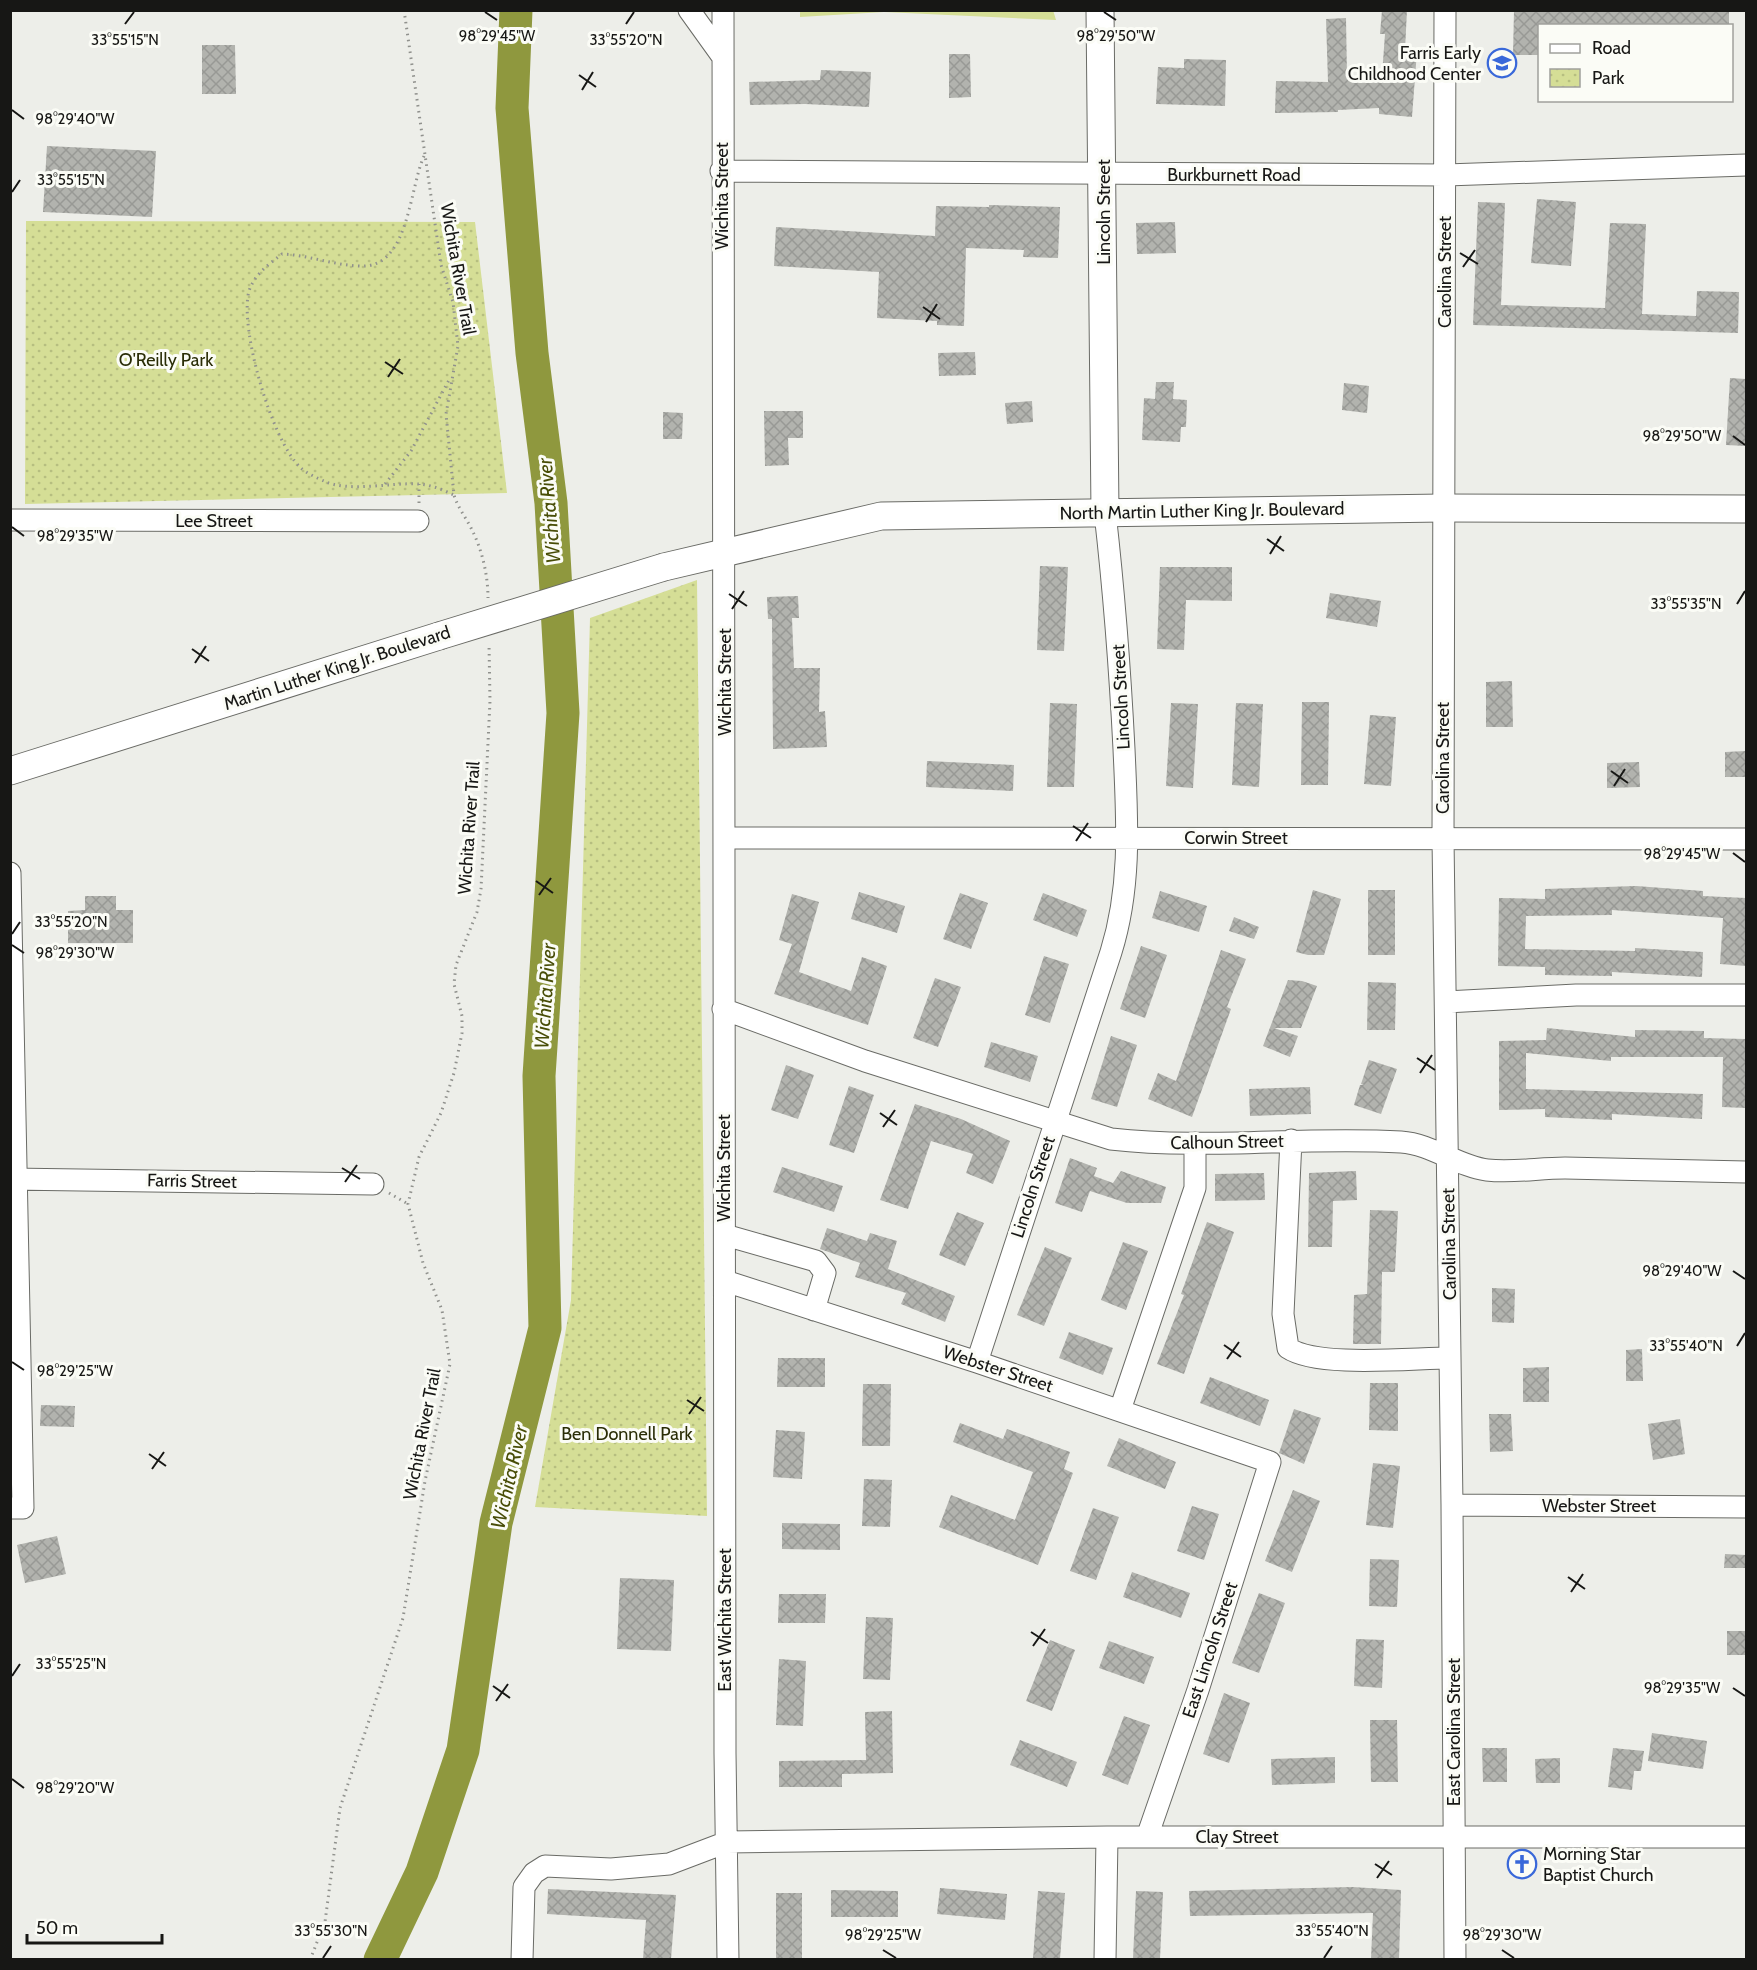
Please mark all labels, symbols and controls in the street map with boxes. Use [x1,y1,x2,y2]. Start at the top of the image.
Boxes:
legend [1538,24,1733,102]
text: 98°29'45"W [459,27,536,45]
text: 98°29'50"W [1077,27,1156,45]
text: 33°55'15"N [91,31,159,49]
text: 33°55'20"N [589,31,663,49]
text: Road [1592,37,1631,59]
place label: Farris Early Childhood Center [1348,42,1481,85]
school or university icon: Farris Early Childhood Center [1486,47,1518,79]
text: Park [1592,67,1625,89]
text: 98°29'40"W [36,110,115,128]
street label: Wichita Street [711,142,733,250]
street label: Lincoln Street [1093,159,1115,265]
street label: Burkburnett Road [1167,164,1301,186]
text: 33°55'15"N [37,171,105,189]
street label: Wichita River Trail [436,201,481,337]
street label: Carolina Street [1434,216,1456,328]
park label: O'Reilly Park [119,349,214,371]
text: 98°29'50"W [1643,427,1722,445]
water label: Wichita River [532,456,566,565]
street label: North Martin Luther King Jr. Boulevard [1059,498,1345,524]
street label: Lee Street [175,510,253,532]
text: 98°29'35"W [37,527,114,545]
text: 33°55'35"N [1650,595,1722,613]
street label: Martin Luther King Jr. Boulevard [221,621,453,715]
street label: Wichita Street [714,628,736,736]
street label: Lincoln Street [1107,644,1135,750]
street label: Carolina Street [1432,702,1454,814]
street label: Wichita River Trail [453,760,485,895]
street label: Corwin Street [1184,827,1288,849]
text: 98°29'45"W [1644,845,1721,863]
text: 33°55'20"N [34,913,108,931]
water label: Wichita River [529,942,561,1050]
text: 98°29'30"W [36,944,115,962]
street label: Wichita Street [713,1114,735,1222]
street label: Calhoun Street [1170,1130,1284,1154]
street label: Lincoln Street [1006,1133,1060,1241]
street label: Farris Street [147,1169,237,1193]
street label: Carolina Street [1437,1188,1461,1300]
text: 98°29'40"W [1643,1262,1722,1280]
text: 33°55'40"N [1649,1337,1723,1355]
street label: Webster Street [940,1341,1056,1397]
text: 98°29'25"W [37,1362,114,1380]
street label: Wichita River Trail [398,1366,446,1502]
water label: Wichita River [485,1422,533,1531]
park label: Ben Donnell Park [561,1423,694,1445]
street label: Webster Street [1542,1495,1656,1517]
street label: East Wichita Street [714,1548,736,1692]
street label: East Lincoln Street [1178,1579,1242,1721]
text: 33°55'25"N [36,1655,106,1673]
street label: East Carolina Street [1443,1658,1465,1806]
text: 98°29'35"W [1644,1679,1721,1697]
text: 98°29'20"W [36,1779,115,1797]
street label: Clay Street [1195,1826,1279,1848]
place label: Morning Star Baptist Church [1543,1843,1653,1886]
church icon: Morning Star Baptist Church [1506,1848,1538,1880]
scale bar [27,1907,162,1945]
text: 50 m [36,1917,78,1939]
text: 33°55'30"N [294,1922,368,1940]
text: 33°55'40"N [1295,1922,1369,1940]
text: 98°29'25"W [845,1926,922,1944]
text: 98°29'30"W [1463,1926,1542,1944]

